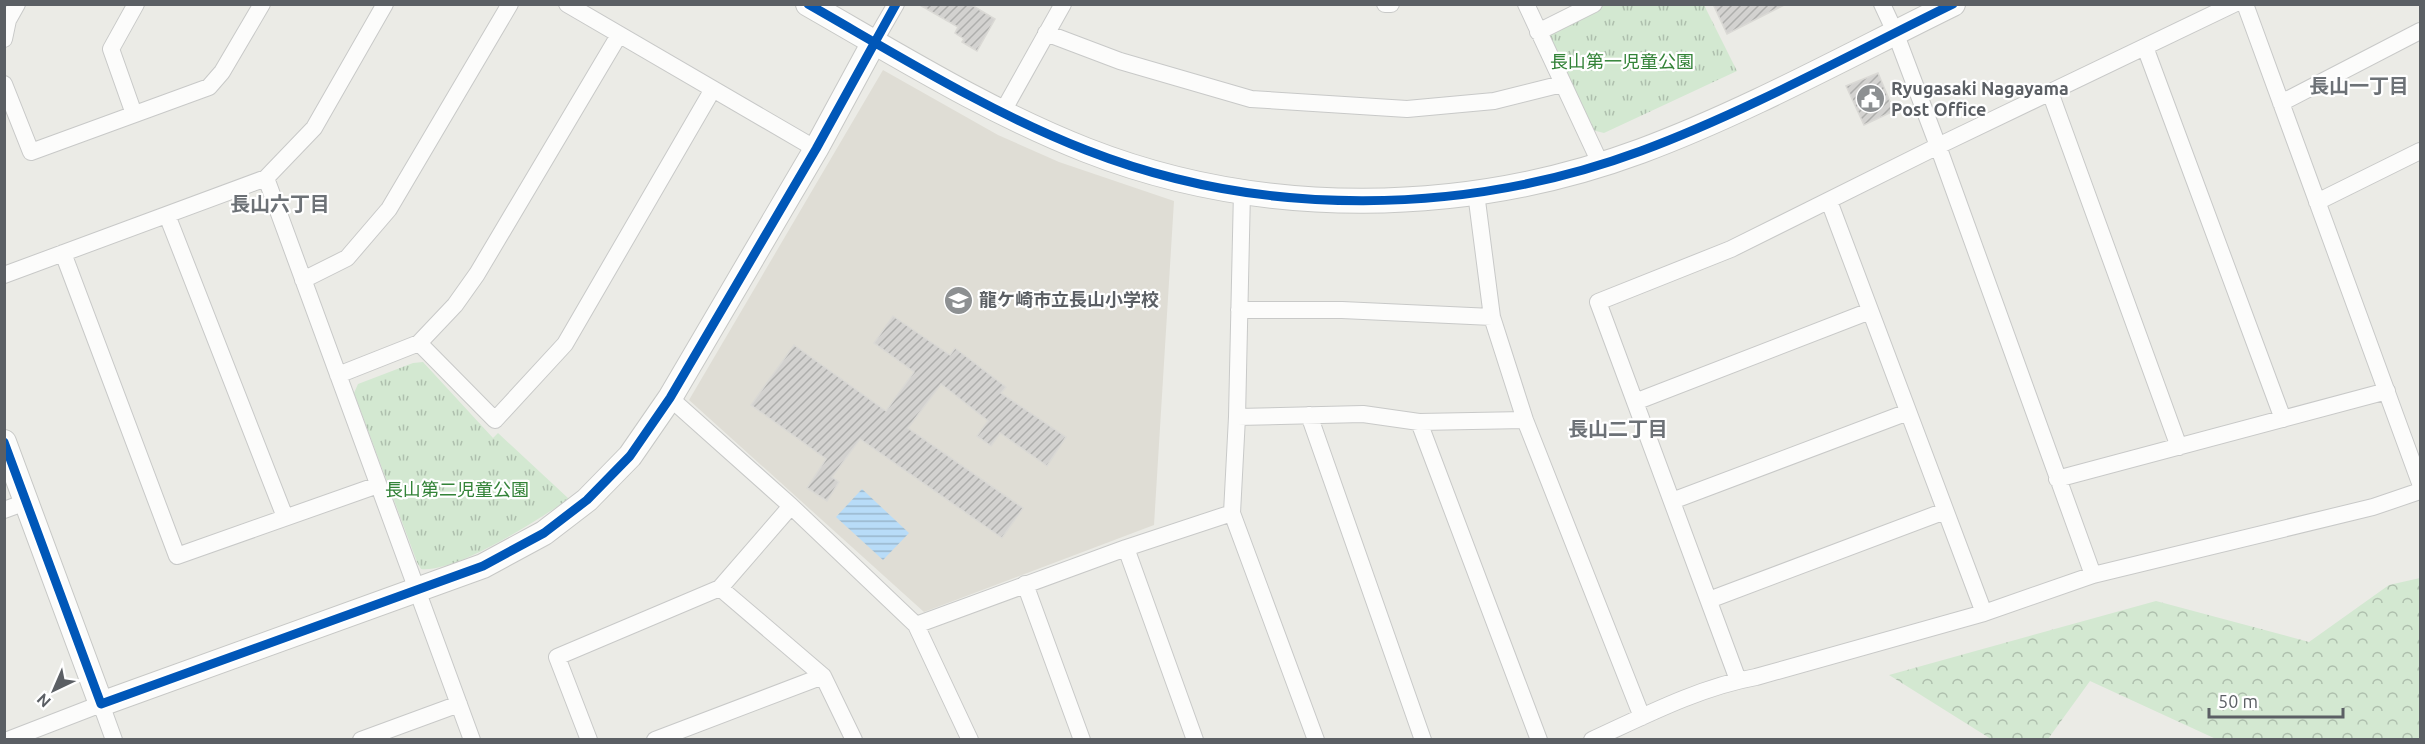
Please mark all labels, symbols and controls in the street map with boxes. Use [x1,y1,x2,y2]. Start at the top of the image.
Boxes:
park label: 長山第一児童公園 [1550,51,1694,71]
district label: 長山一丁目 [2309,74,2409,97]
place label: Ryugasaki Nagayama Post Office [1891,78,2069,119]
public building icon: Ryugasaki Nagayama Post Office [1854,83,1886,115]
district label: 長山六丁目 [230,192,330,215]
school or university icon: 龍ケ崎市立長山小学校 [942,284,974,316]
place label: 龍ケ崎市立長山小学校 [979,289,1159,309]
district label: 長山二丁目 [1568,417,1668,440]
park label: 長山第二児童公園 [385,479,529,499]
north arrow [24,660,84,720]
scale bar [2209,681,2342,719]
text: N [33,690,54,711]
text: 50 m [2218,691,2258,711]

